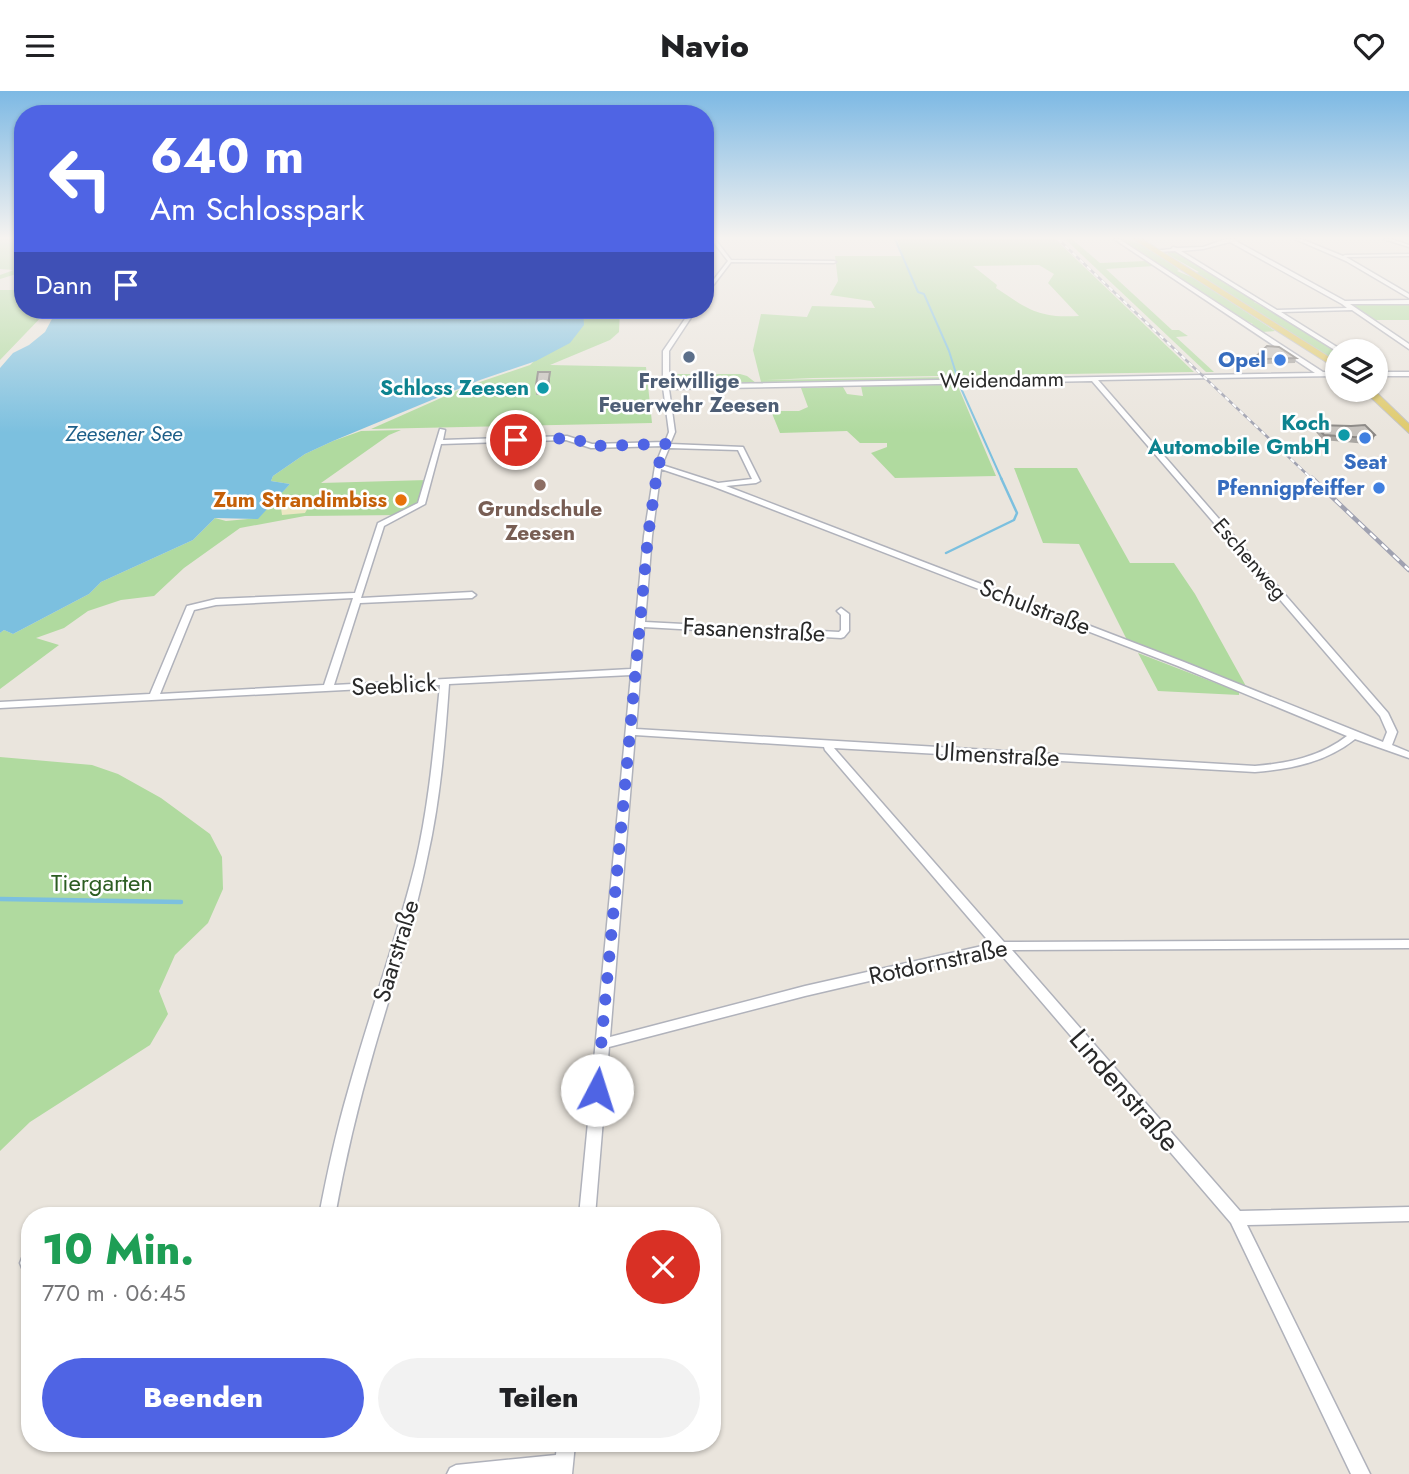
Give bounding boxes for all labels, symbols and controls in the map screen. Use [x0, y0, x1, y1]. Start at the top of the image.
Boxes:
text: Navio [660, 23, 749, 69]
icon: menu [21, 27, 59, 65]
icon: heart [1350, 27, 1388, 65]
text: 640 m [150, 121, 304, 191]
icon: left [35, 133, 126, 224]
text: Am Schlosspark [150, 186, 365, 232]
text: Dann [35, 266, 93, 304]
icon: arrive [107, 266, 145, 304]
map controls [1325, 339, 1388, 402]
button: layers [1325, 339, 1388, 402]
place label: Opel [1218, 345, 1266, 375]
marker: Freiwillige Feuerwehr Zeesen [681, 349, 697, 365]
marker: Opel [1272, 352, 1288, 368]
street label: Weidendamm [940, 364, 1064, 396]
place label: Freiwillige Feuerwehr Zeesen [598, 366, 780, 420]
place label: Schloss Zeesen [380, 373, 529, 403]
marker: Schloss Zeesen [535, 380, 551, 396]
place label: Koch Automobile GmbH [1147, 408, 1330, 462]
pin [486, 410, 546, 470]
water label: Zeesener See [65, 419, 183, 449]
icon: arrive [497, 421, 535, 459]
marker: Koch Automobile GmbH [1336, 427, 1352, 443]
marker: Seat [1357, 430, 1373, 446]
place label: Seat [1343, 447, 1387, 477]
place label: Pfennigpfeiffer [1217, 473, 1365, 503]
marker: Grundschule Zeesen [532, 477, 548, 493]
marker: Pfennigpfeiffer [1371, 480, 1387, 496]
place label: Zum Strandimbiss [213, 485, 387, 515]
marker: Zum Strandimbiss [393, 492, 409, 508]
place label: Grundschule Zeesen [478, 494, 602, 548]
street label: Eschenweg [1206, 512, 1294, 606]
street label: Schulstraße [975, 569, 1096, 644]
street label: Fasanenstraße [682, 608, 826, 651]
street label: Seeblick [350, 665, 438, 704]
street label: Ulmenstraße [934, 734, 1061, 775]
park label: Tiergarten [51, 865, 153, 900]
street label: Saarstraße [363, 895, 428, 1006]
street label: Rotdornstraße [865, 930, 1011, 993]
street label: Lindenstraße [1060, 1020, 1190, 1161]
position arrow [560, 1053, 634, 1127]
text: 10 Min. [42, 1219, 194, 1280]
button: close [626, 1230, 700, 1304]
text: 770 m · 06:45 [42, 1276, 186, 1310]
button: Beenden [42, 1358, 364, 1438]
button: Teilen [378, 1358, 700, 1438]

